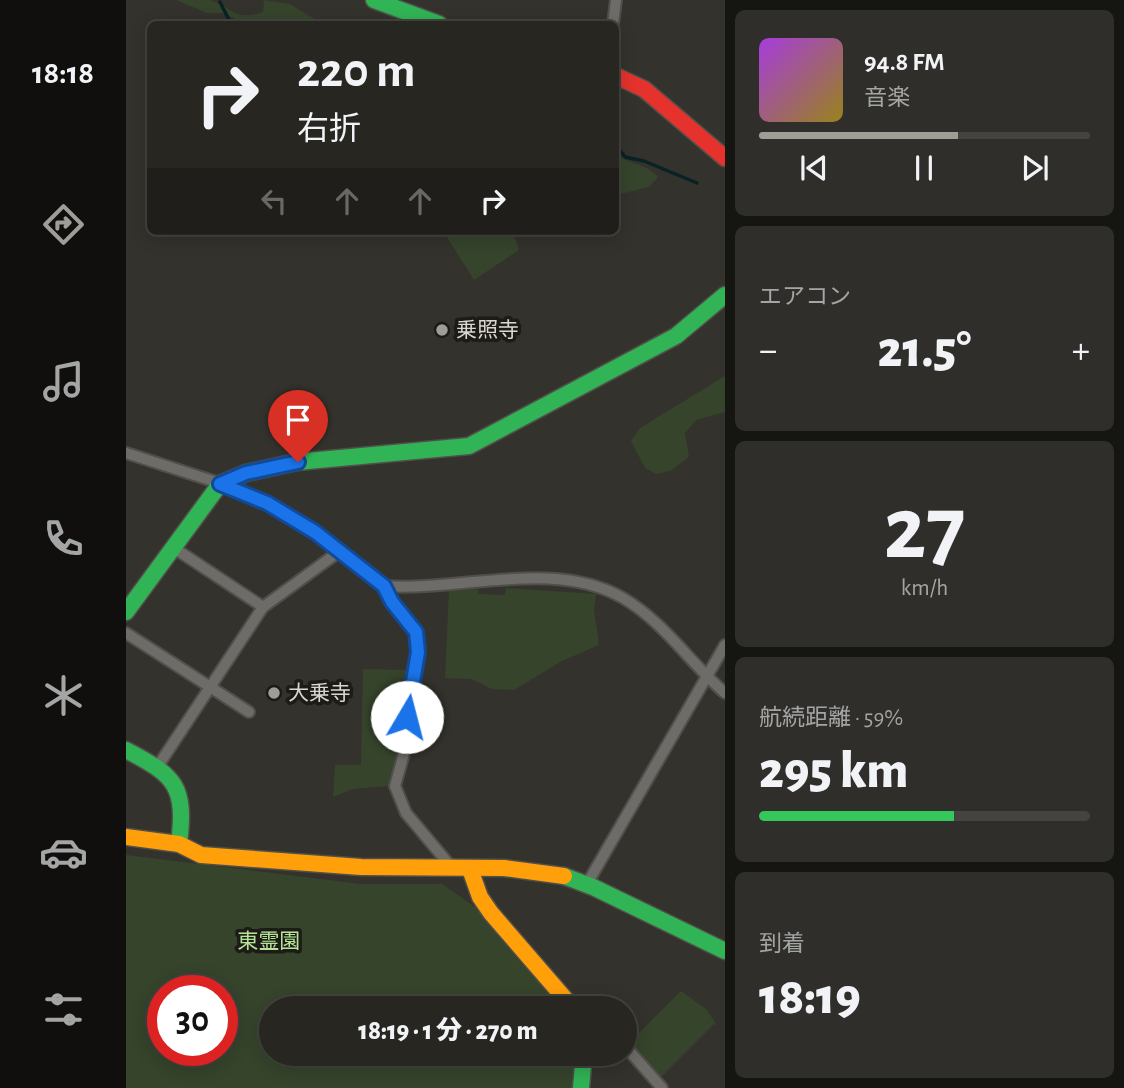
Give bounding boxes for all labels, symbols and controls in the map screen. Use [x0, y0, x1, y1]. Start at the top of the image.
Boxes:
text: 220 m [297, 47, 416, 96]
icon: right [182, 49, 273, 140]
text: 94.8 FM [864, 49, 945, 75]
text: 18:18 [32, 57, 94, 89]
text: 音楽 [864, 87, 910, 110]
text: 右折 [297, 113, 361, 145]
icon: previous [795, 149, 833, 187]
icon: pause [905, 149, 943, 187]
icon: next [1016, 149, 1054, 187]
icon: left [255, 182, 293, 220]
icon: ahead [328, 182, 366, 220]
icon: ahead [401, 182, 439, 220]
icon: right [474, 182, 512, 220]
icon: directions [39, 200, 88, 249]
text: エアコン [759, 286, 851, 309]
place label: 乗照寺 [456, 319, 519, 341]
marker: 乗照寺 [434, 322, 450, 338]
text: 21.5° [878, 324, 971, 376]
text: − [759, 332, 777, 370]
text: + [1072, 332, 1090, 370]
icon: music [39, 357, 88, 406]
pin [268, 390, 328, 462]
icon: arrive [279, 401, 317, 439]
text: 27 [883, 484, 966, 575]
icon: phone [39, 514, 88, 563]
text: km/h [901, 577, 948, 600]
icon: climate [39, 671, 88, 720]
position arrow [370, 680, 444, 754]
place label: 大乗寺 [288, 682, 351, 704]
marker: 大乗寺 [266, 685, 282, 701]
text: 航続距離 · 59% [759, 707, 903, 730]
text: 295 km [759, 745, 908, 797]
icon: car [39, 828, 88, 877]
park label: 東霊園 [238, 930, 301, 952]
text: 到着 [759, 933, 805, 956]
text: 18:19 [759, 971, 861, 1023]
speed limit sign: 30 [147, 975, 238, 1066]
icon: filters [39, 985, 88, 1034]
text: 18:19 · 1 分 · 270 m [358, 1018, 538, 1044]

